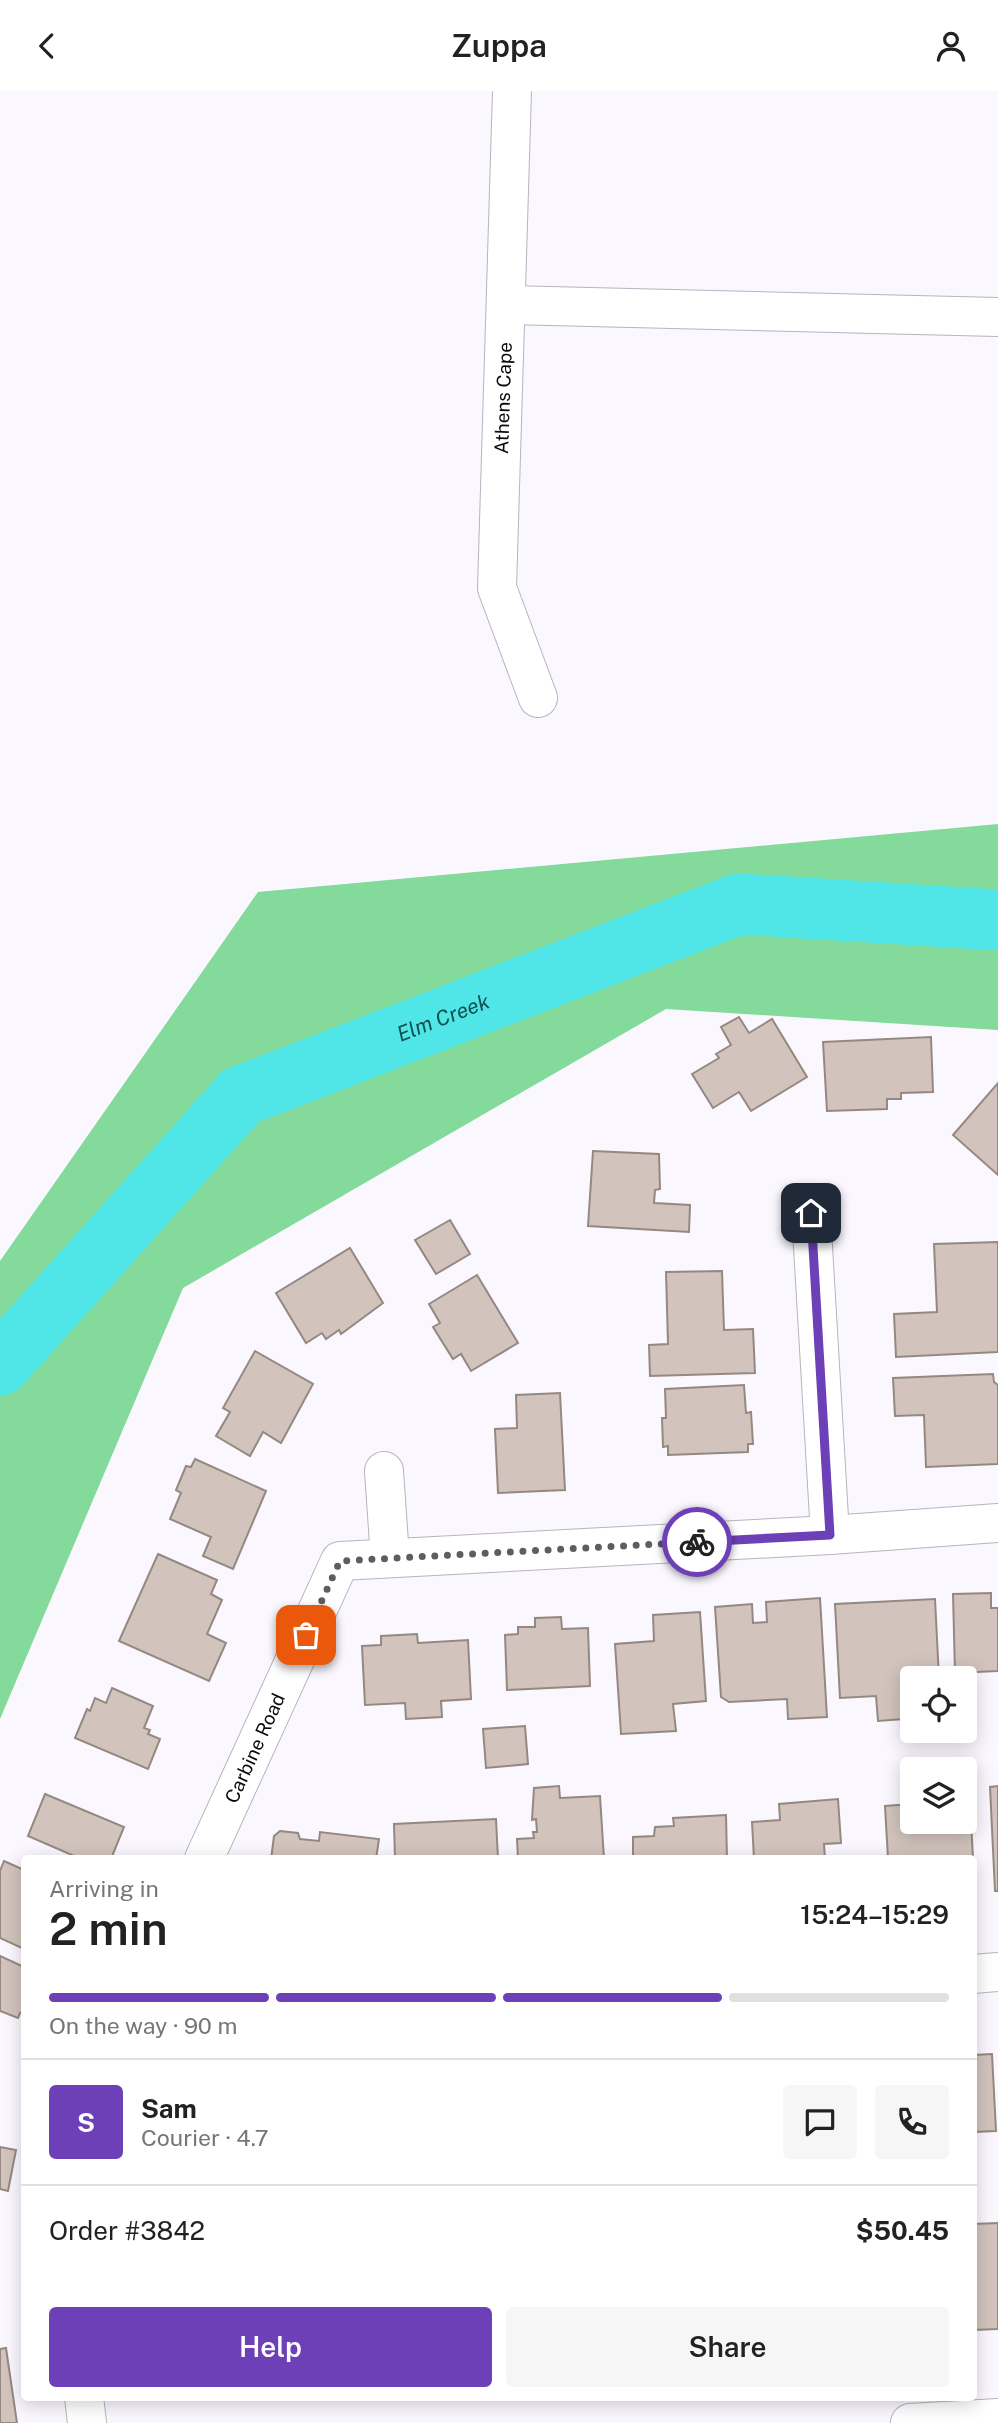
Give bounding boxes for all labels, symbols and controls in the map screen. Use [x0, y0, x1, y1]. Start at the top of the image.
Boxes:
icon: back [28, 27, 66, 65]
text: Zuppa [451, 27, 547, 64]
icon: person [932, 27, 970, 65]
street label: Athens Cape [490, 342, 516, 454]
water label: Elm Creek [393, 988, 493, 1047]
pin [781, 1183, 841, 1243]
icon: home [792, 1194, 830, 1232]
courier [662, 1507, 732, 1577]
icon: bike [678, 1523, 716, 1561]
pin [276, 1605, 336, 1665]
icon: bag [287, 1616, 325, 1654]
map controls [900, 1666, 977, 1834]
button: locate [900, 1666, 977, 1743]
street label: Carbine Road [220, 1690, 289, 1806]
button: layers [900, 1757, 977, 1834]
text: Arriving in [49, 1875, 159, 1902]
text: 15:24–15:29 [800, 1899, 949, 1930]
text: 2 min [49, 1901, 168, 1955]
text: On the way · 90 m [49, 2012, 237, 2039]
button: chat [783, 2085, 857, 2159]
button: phone [875, 2085, 949, 2159]
text: Sam [141, 2093, 197, 2124]
text: S [77, 2107, 95, 2138]
text: Courier · 4.7 [141, 2124, 269, 2151]
text: Order #3842 [49, 2215, 205, 2246]
text: $50.45 [856, 2215, 949, 2246]
button: Help [49, 2307, 492, 2387]
button: Share [506, 2307, 949, 2387]

